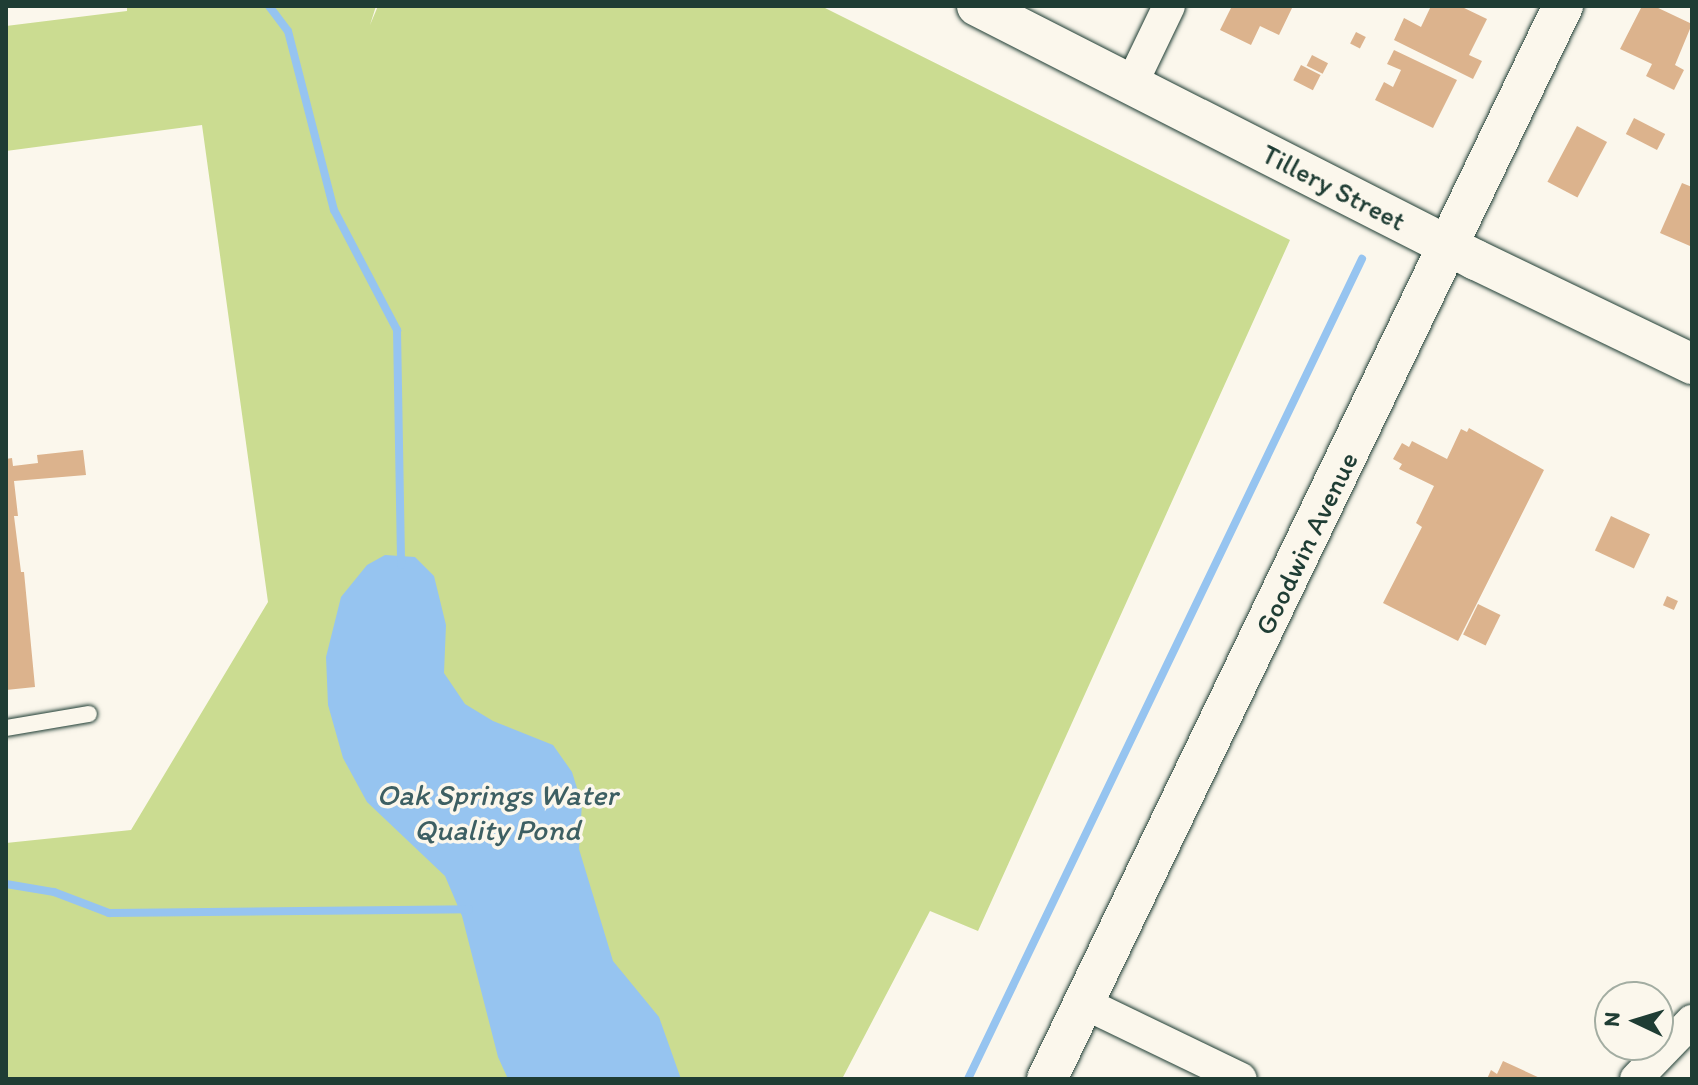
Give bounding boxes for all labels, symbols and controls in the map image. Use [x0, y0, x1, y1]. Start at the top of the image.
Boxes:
street label: Tillery Street [1257, 136, 1411, 238]
street label: Goodwin Avenue [1247, 446, 1365, 640]
water label: Oak Springs Water Quality Pond [377, 777, 617, 848]
north arrow [1594, 981, 1674, 1061]
text: N [1598, 1011, 1626, 1028]

